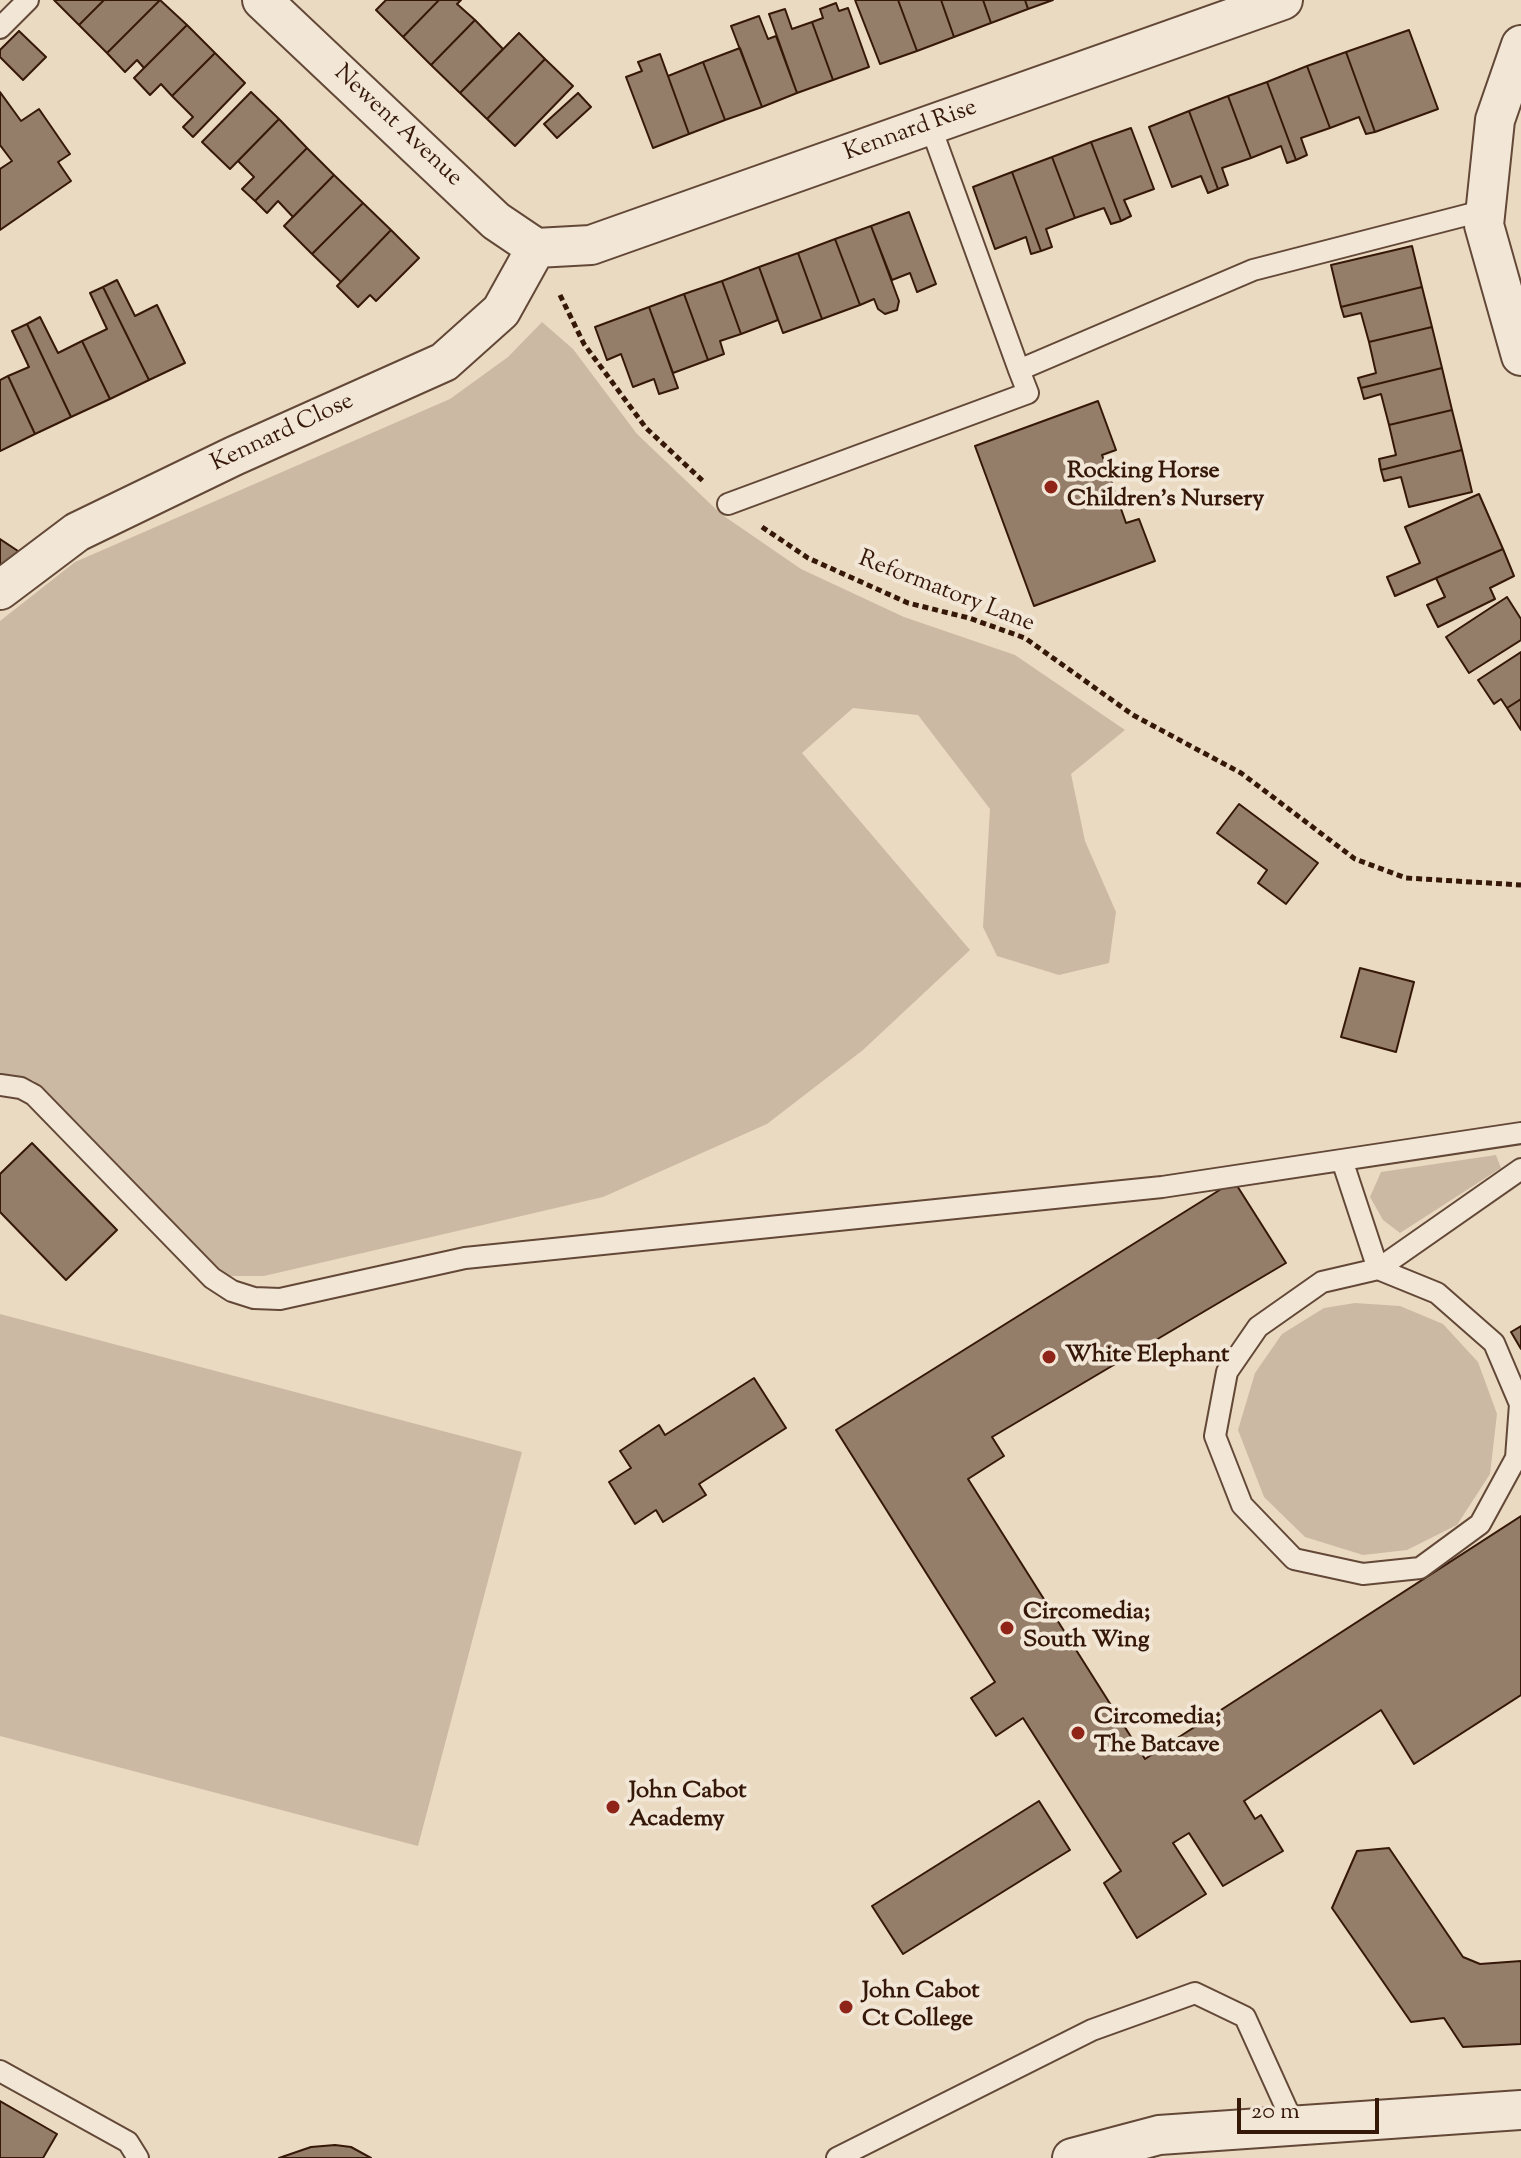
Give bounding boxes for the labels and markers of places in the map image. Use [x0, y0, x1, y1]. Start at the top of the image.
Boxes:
place label: Rocking Horse Children's Nursery [1067, 459, 1264, 515]
marker: Rocking Horse Children's Nursery [1042, 478, 1060, 496]
place label: White Elephant [1065, 1343, 1229, 1371]
marker: White Elephant [1040, 1348, 1058, 1366]
place label: Circomedia; South Wing [1023, 1600, 1150, 1656]
marker: Circomedia; South Wing [998, 1619, 1016, 1637]
place label: Circomedia; The Batcave [1094, 1705, 1221, 1761]
marker: Circomedia; The Batcave [1069, 1724, 1087, 1742]
place label: John Cabot Academy [629, 1779, 747, 1835]
marker: John Cabot Academy [604, 1798, 622, 1816]
place label: John Cabot Ct College [862, 1979, 980, 2035]
marker: John Cabot Ct College [837, 1998, 855, 2016]

